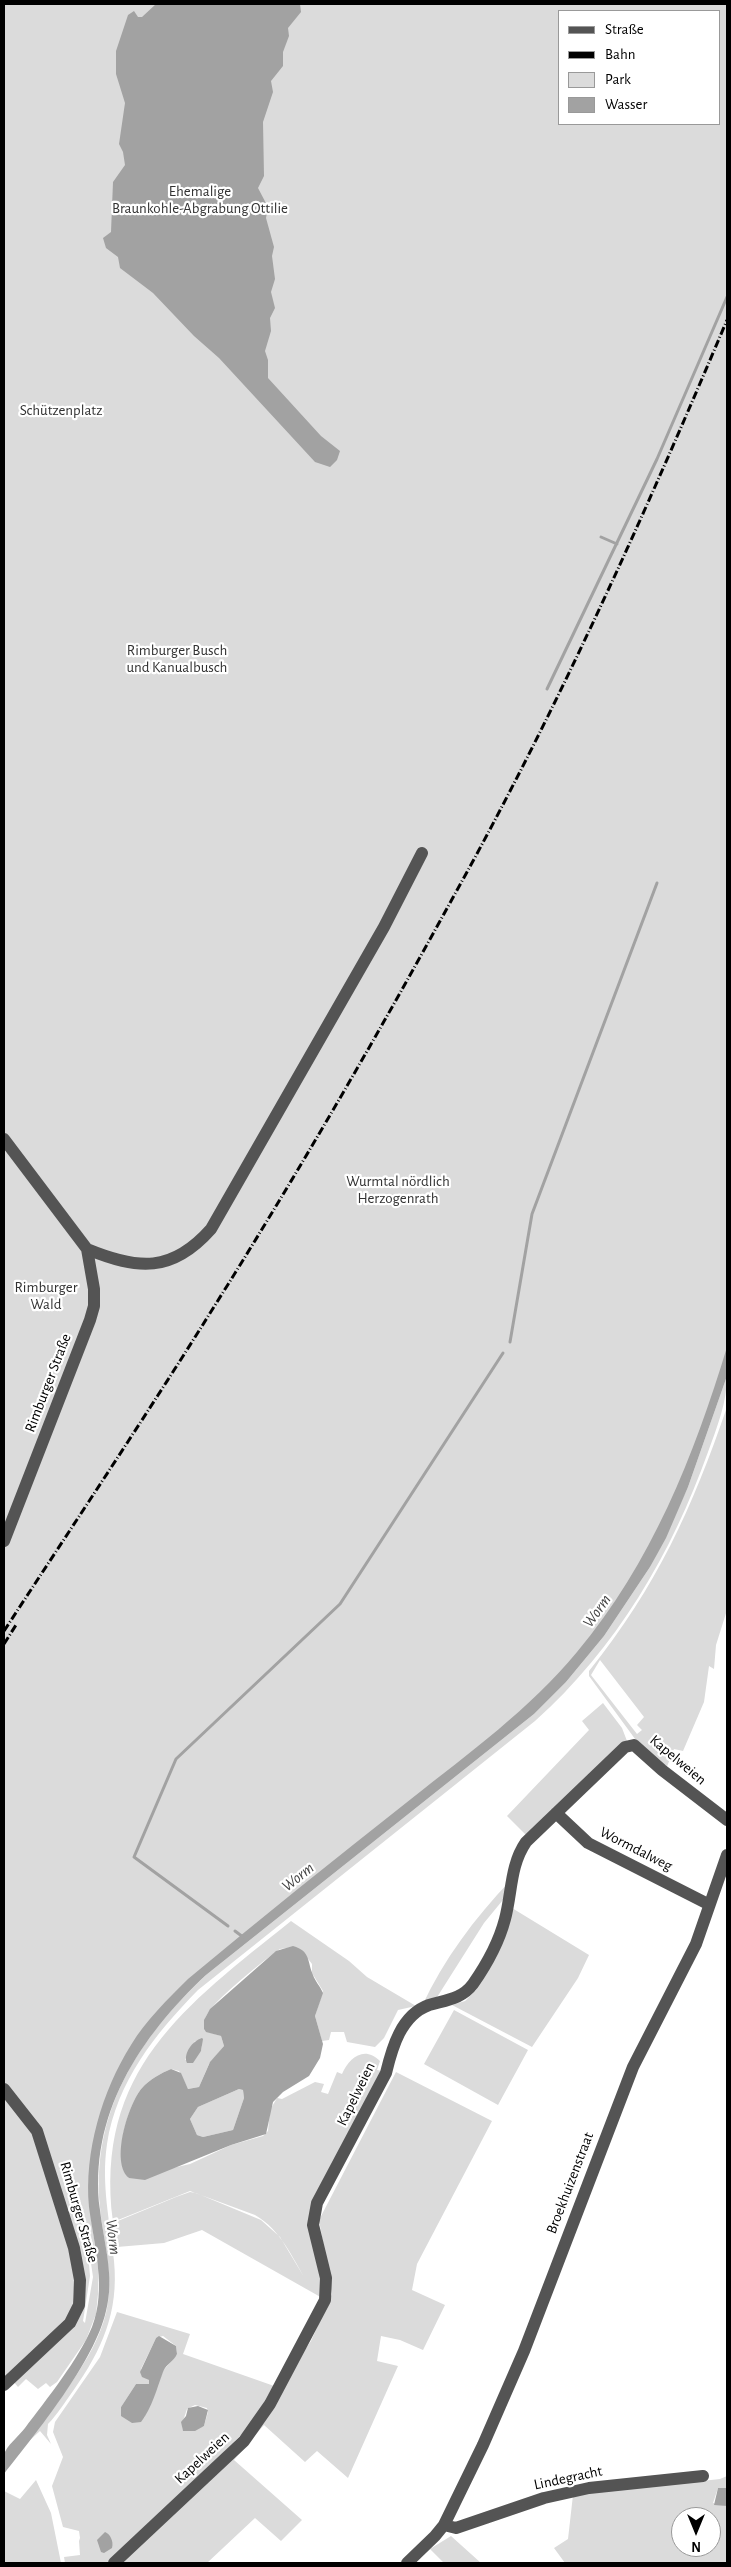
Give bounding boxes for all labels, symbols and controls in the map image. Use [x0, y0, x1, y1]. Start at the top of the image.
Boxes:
legend [558, 10, 721, 125]
text: Straße [605, 22, 644, 37]
text: Bahn [605, 47, 635, 62]
text: Park [605, 72, 631, 87]
text: Wasser [605, 97, 647, 112]
park label: Ehemalige Braunkohle-Abgrabung Ottilie [112, 182, 288, 217]
park label: Schützenplatz [20, 401, 102, 419]
park label: Rimburger Busch und Kanualbusch [127, 641, 227, 676]
park label: Wurmtal nördlich Herzogenrath [346, 1172, 450, 1207]
park label: Rimburger Wald [14, 1278, 78, 1313]
street label: Rimburger Straße [21, 1331, 75, 1435]
water label: Worm [579, 1591, 615, 1631]
street label: Kapelweien [646, 1731, 710, 1789]
street label: Wormdalweg [597, 1823, 675, 1875]
water label: Worm [278, 1858, 318, 1896]
street label: Kapelweien [333, 2059, 379, 2129]
street label: Broekhuizenstraat [542, 2130, 598, 2236]
street label: Rimburger Straße [56, 2159, 102, 2265]
water label: Worm [101, 2218, 125, 2256]
street label: Kapelweien [171, 2428, 233, 2488]
street label: Lindegracht [532, 2462, 604, 2494]
north arrow [671, 2507, 721, 2557]
text: N [691, 2539, 701, 2553]

